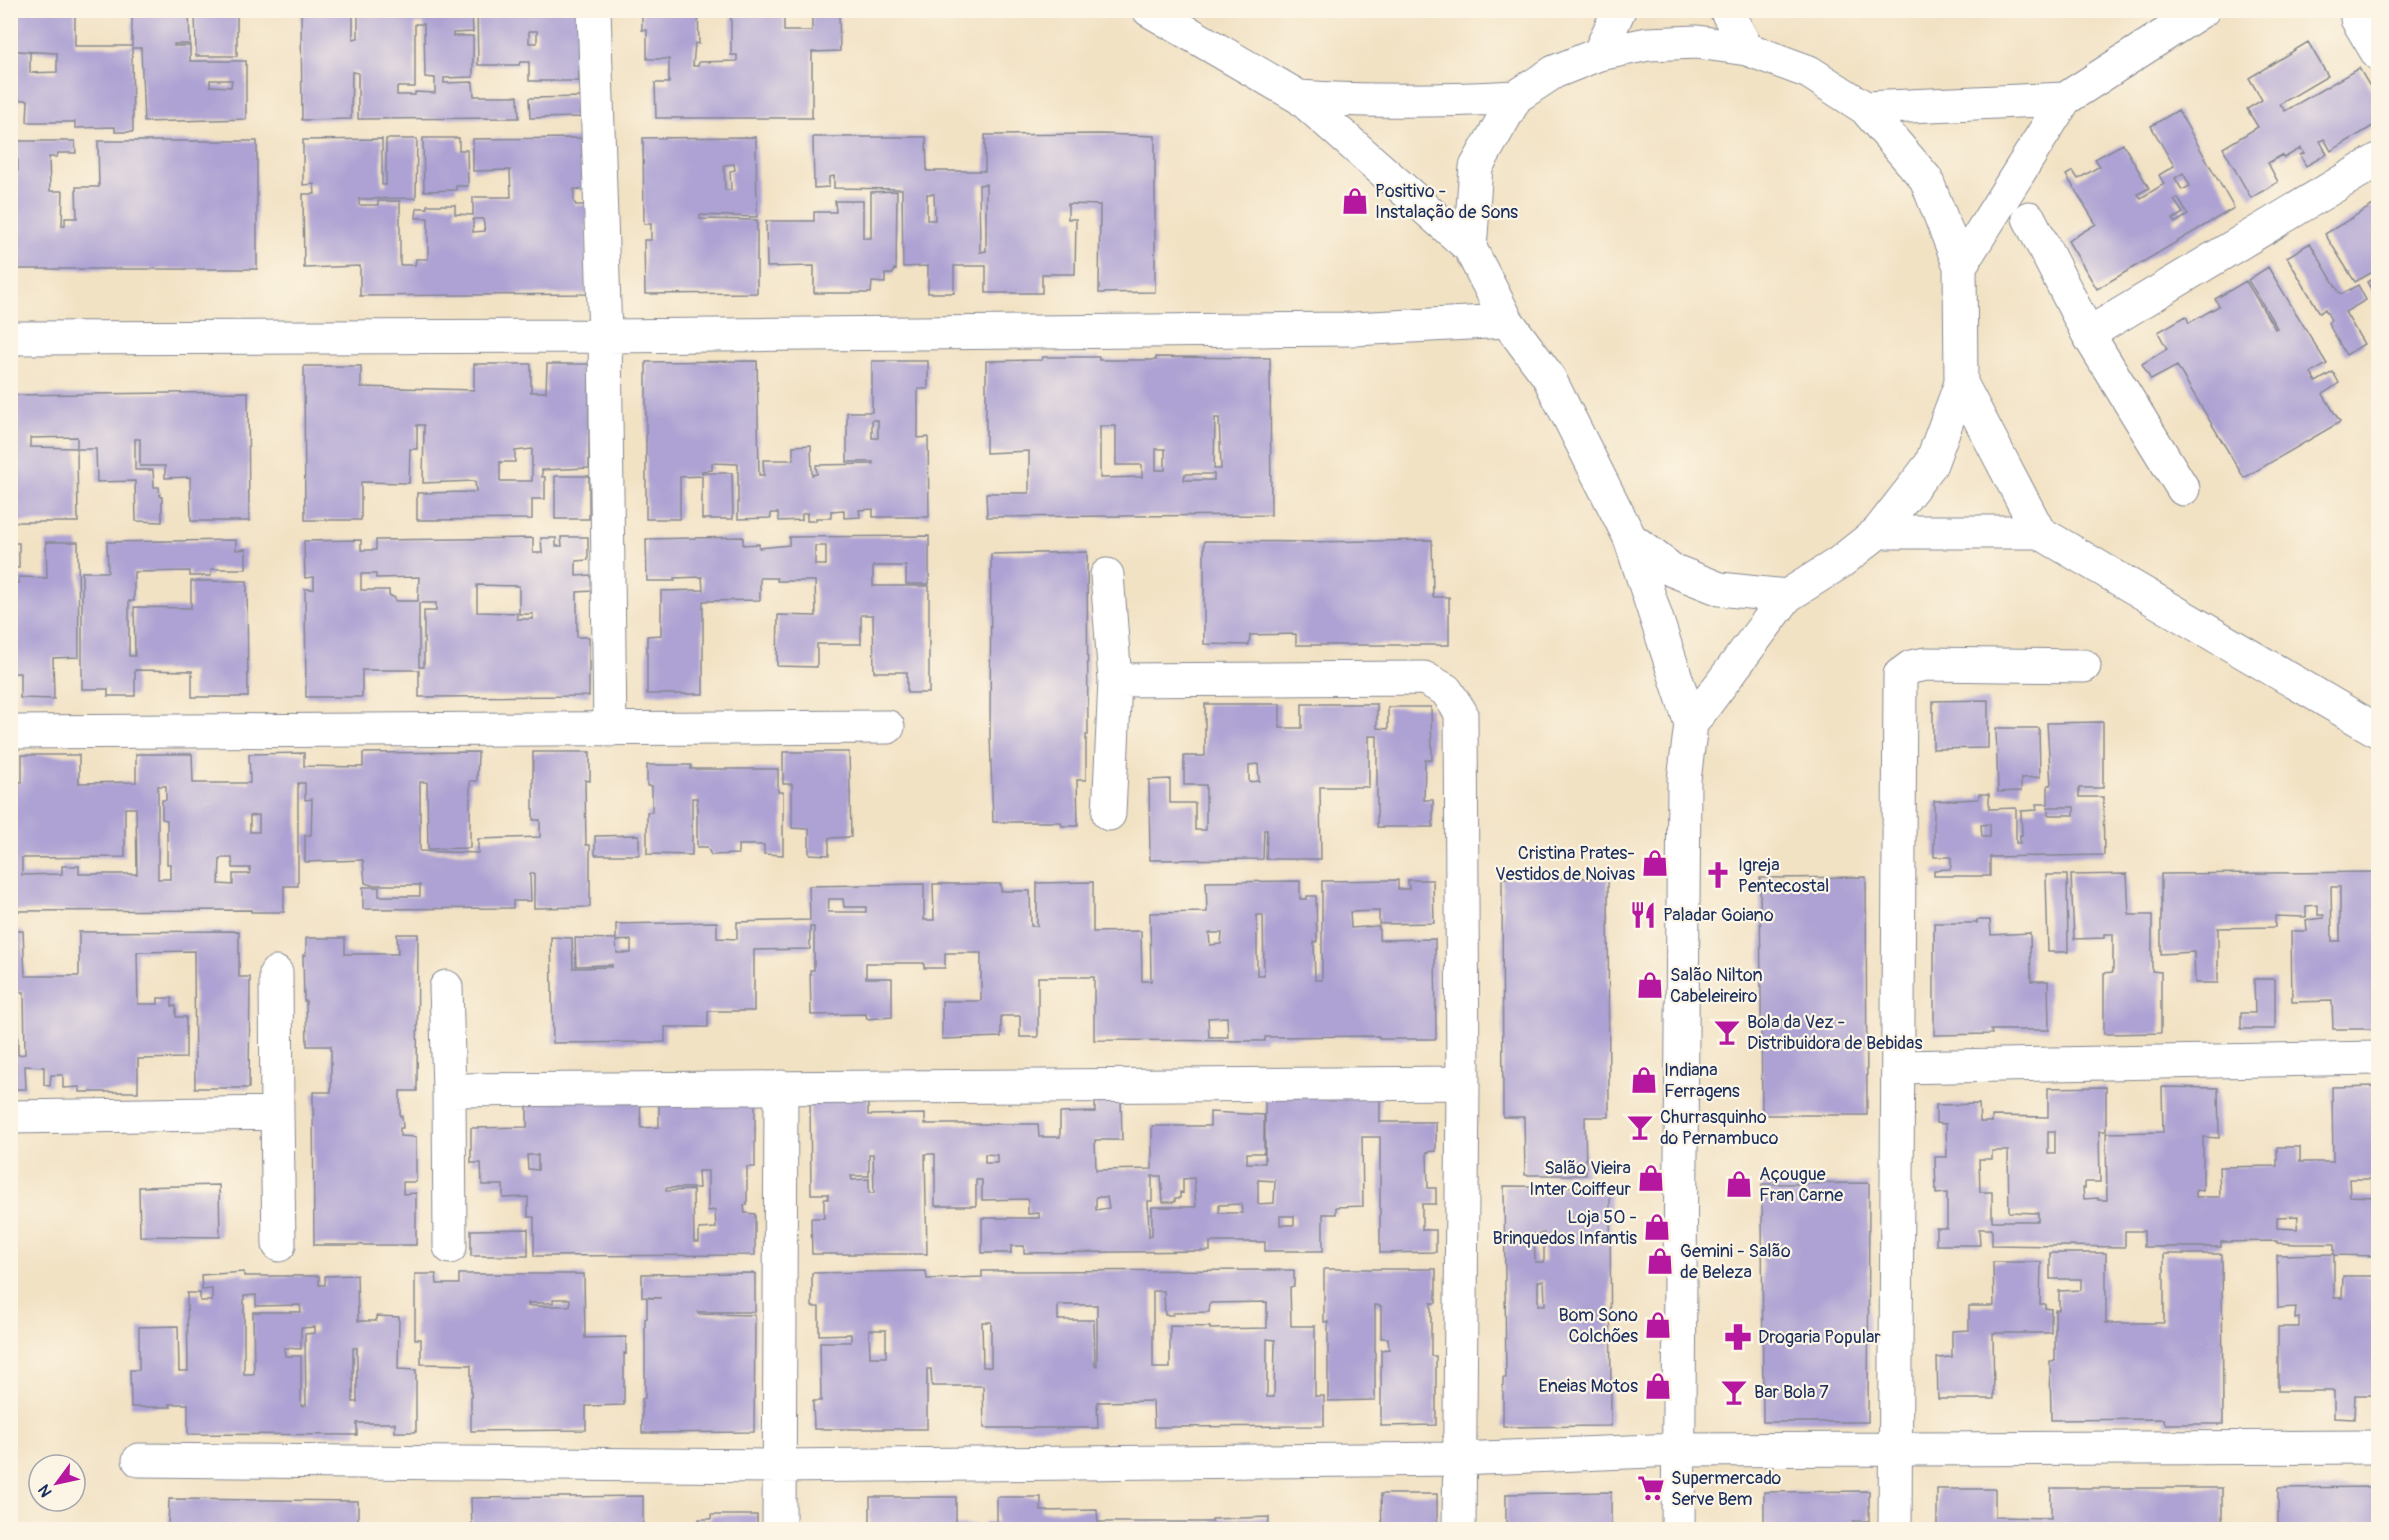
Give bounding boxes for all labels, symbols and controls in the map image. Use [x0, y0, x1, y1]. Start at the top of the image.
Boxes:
place label: Positivo - Instalação de Sons [1375, 180, 1518, 224]
shop icon: Positivo - Instalação de Sons [1340, 186, 1370, 216]
place label: Cristina Prates- Vestidos de Noivas [1495, 842, 1635, 886]
shop icon: Cristina Prates- Vestidos de Noivas [1640, 848, 1670, 878]
place label: Igreja Pentecostal [1738, 854, 1829, 898]
church icon: Igreja Pentecostal [1703, 860, 1733, 890]
restaurant icon: Paladar Goiano [1628, 900, 1658, 930]
place label: Paladar Goiano [1663, 904, 1774, 927]
place label: Salão Nilton Cabeleireiro [1670, 964, 1763, 1008]
shop icon: Salão Nilton Cabeleireiro [1635, 970, 1665, 1000]
place label: Bola da Vez - Distribuidora de Bebidas [1747, 1011, 1922, 1055]
bar icon: Bola da Vez - Distribuidora de Bebidas [1712, 1017, 1742, 1047]
place label: Indiana Ferragens [1664, 1059, 1740, 1103]
shop icon: Indiana Ferragens [1629, 1065, 1659, 1095]
place label: Churrasquinho do Pernambuco [1660, 1106, 1779, 1150]
bar icon: Churrasquinho do Pernambuco [1625, 1112, 1655, 1142]
place label: Salão Vieira Inter Coiffeur [1529, 1157, 1632, 1201]
shop icon: Salão Vieira Inter Coiffeur [1636, 1163, 1666, 1193]
place label: Açougue Fran Carne [1759, 1163, 1843, 1207]
shop icon: Açougue Fran Carne [1724, 1169, 1754, 1199]
place label: Loja 50 - Brinquedos Infantis [1493, 1206, 1637, 1250]
shop icon: Loja 50 - Brinquedos Infantis [1642, 1212, 1672, 1242]
place label: Gemini - Salão de Beleza [1680, 1240, 1791, 1284]
shop icon: Gemini - Salão de Beleza [1645, 1246, 1675, 1276]
place label: Bom Sono Colchões [1559, 1304, 1638, 1348]
shop icon: Bom Sono Colchões [1643, 1310, 1673, 1340]
pharmacy icon: Drogaria Popular [1723, 1322, 1753, 1352]
place label: Drogaria Popular [1758, 1326, 1881, 1349]
shop icon: Eneias Motos [1643, 1371, 1673, 1401]
place label: Eneias Motos [1538, 1375, 1638, 1398]
bar icon: Bar Bola 7 [1719, 1377, 1749, 1407]
place label: Bar Bola 7 [1754, 1381, 1829, 1404]
north arrow [27, 1453, 87, 1513]
place label: Supermercado Serve Bem [1671, 1467, 1782, 1511]
supermarket icon: Supermercado Serve Bem [1636, 1473, 1666, 1503]
text: N [34, 1480, 57, 1501]

